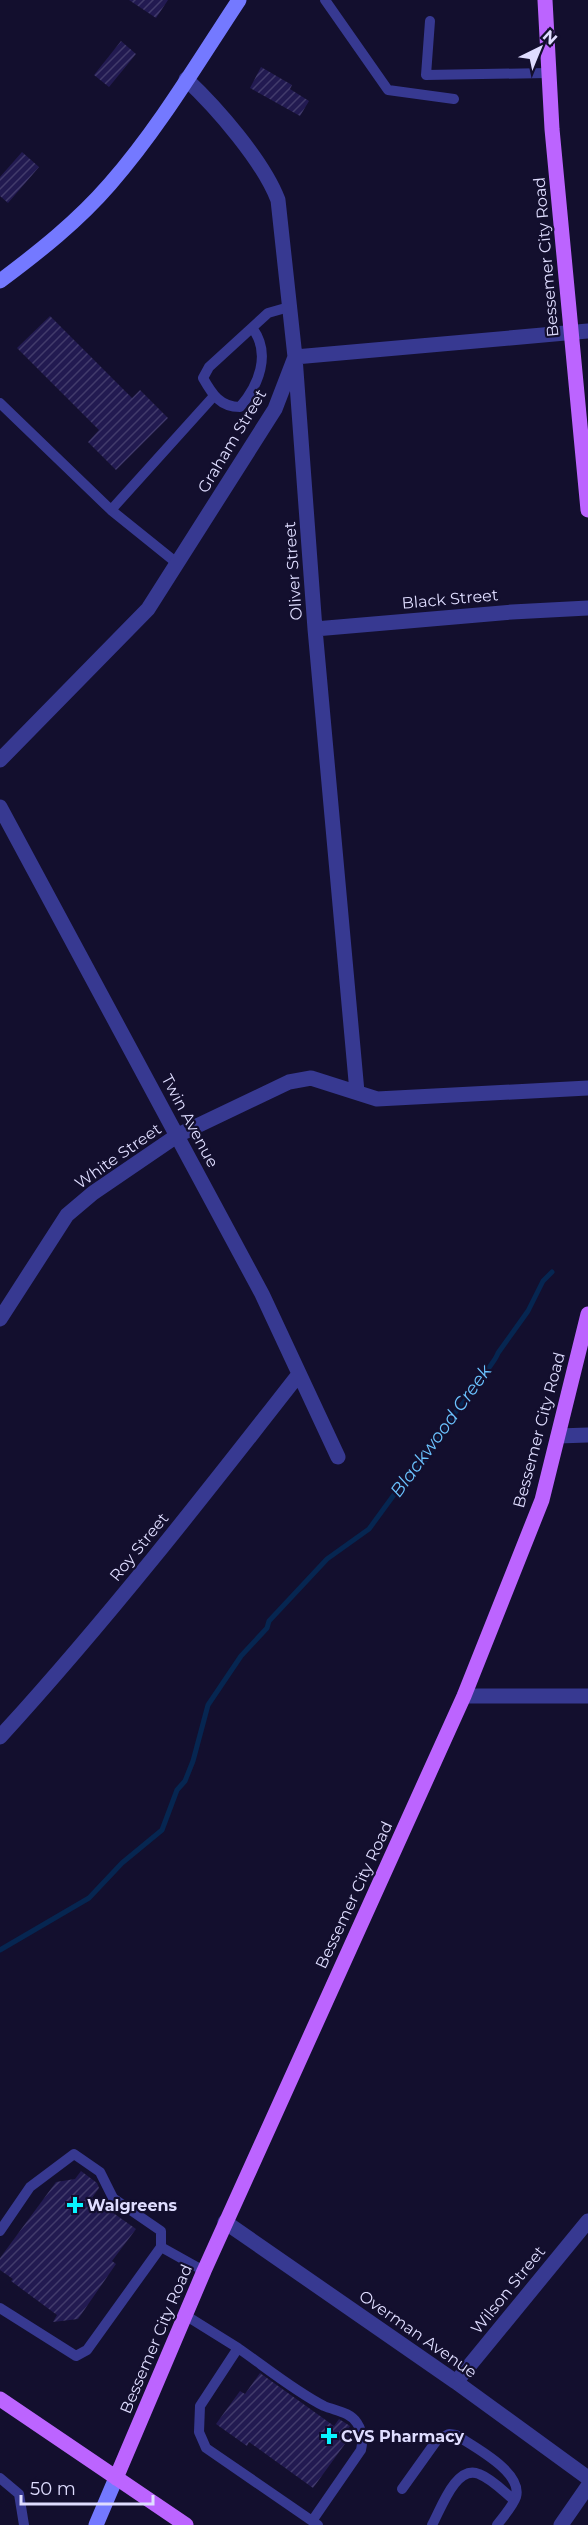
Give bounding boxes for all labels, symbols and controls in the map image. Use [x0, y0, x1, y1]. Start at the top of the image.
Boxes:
north arrow [510, 18, 570, 78]
text: N [539, 26, 561, 49]
street label: Bessemer City Road [530, 176, 562, 338]
street label: Graham Street [194, 385, 271, 496]
street label: Oliver Street [280, 520, 306, 621]
street label: Black Street [401, 585, 500, 613]
street label: Twin Avenue [158, 1071, 222, 1171]
street label: White Street [71, 1119, 165, 1193]
street label: Bessemer City Road [509, 1350, 569, 1510]
water label: Blackwood Creek [386, 1359, 497, 1501]
street label: Roy Street [106, 1509, 173, 1585]
street label: Bessemer City Road [311, 1818, 397, 1972]
place label: Walgreens [87, 2196, 178, 2215]
marker: Walgreens [68, 2198, 82, 2212]
street label: Wilson Street [467, 2242, 549, 2338]
street label: Bessemer City Road [116, 2261, 196, 2417]
street label: Overman Avenue [355, 2286, 481, 2382]
place label: CVS Pharmacy [341, 2427, 465, 2446]
marker: CVS Pharmacy [322, 2429, 336, 2443]
scale bar [21, 2468, 153, 2506]
text: 50 m [30, 2478, 76, 2500]

